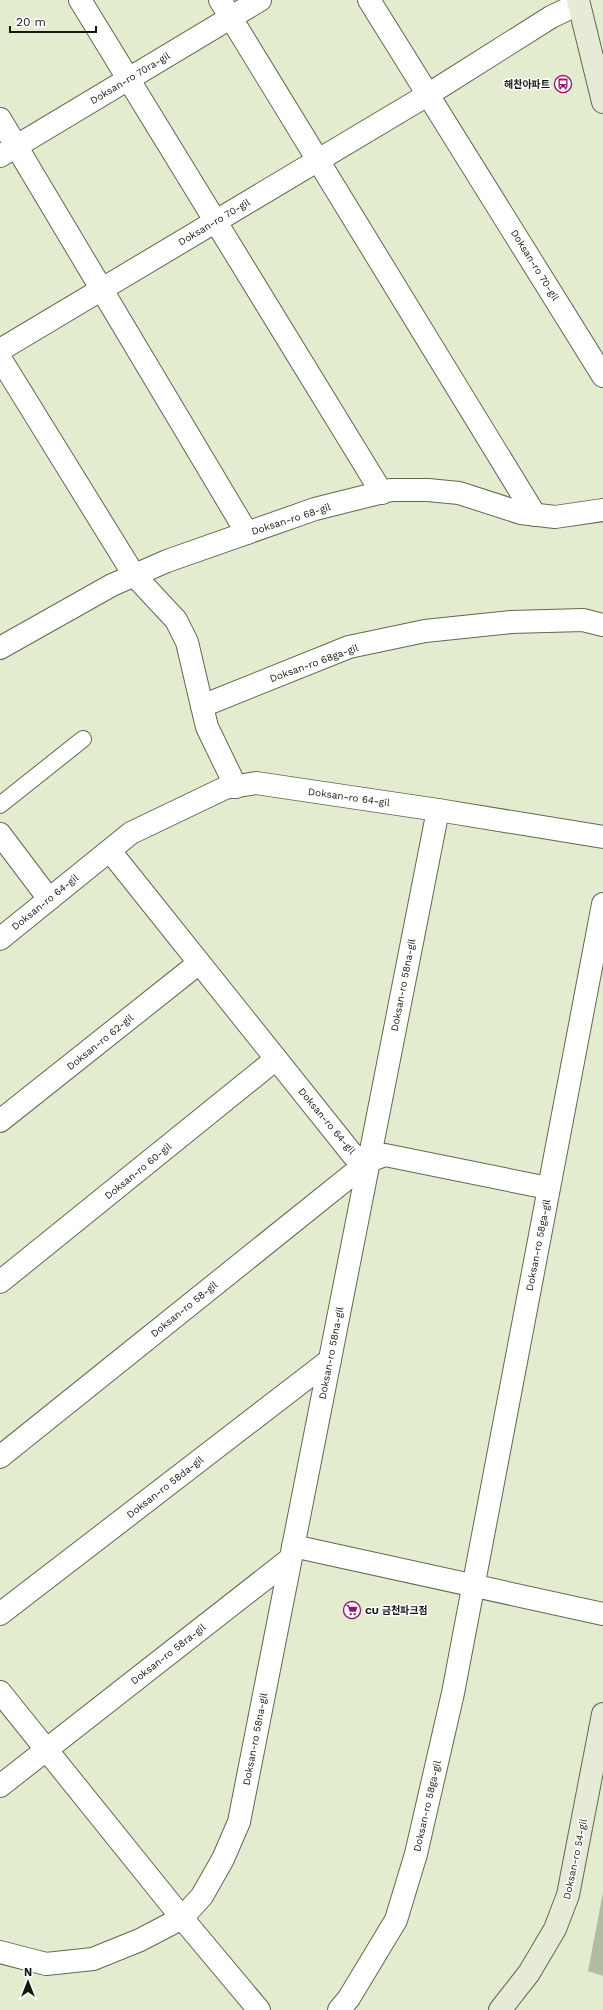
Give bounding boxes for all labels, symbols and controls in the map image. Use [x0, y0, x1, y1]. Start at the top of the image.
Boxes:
scale bar [10, 8, 96, 34]
text: 20 m [16, 15, 46, 29]
street label: Doksan-ro 70ra-gil [88, 50, 172, 106]
bus stop icon: 해찬아파트 [553, 74, 573, 94]
place label: 해찬아파트 [504, 78, 550, 90]
street label: Doksan-ro 70-gil [176, 196, 252, 248]
street label: Doksan-ro 70-gil [509, 227, 561, 303]
street label: Doksan-ro 68-gil [250, 501, 332, 537]
street label: Doksan-ro 68ga-gil [268, 642, 360, 684]
street label: Doksan-ro 64-gil [307, 786, 391, 808]
street label: Doksan-ro 64-gil [9, 872, 81, 932]
street label: Doksan-ro 58na-gil [389, 938, 417, 1032]
street label: Doksan-ro 62-gil [65, 1012, 135, 1072]
street label: Doksan-ro 64-gil [296, 1086, 358, 1156]
street label: Doksan-ro 60-gil [102, 1141, 174, 1201]
street label: Doksan-ro 58ga-gil [524, 1198, 552, 1292]
street label: Doksan-ro 58-gil [148, 1279, 220, 1339]
street label: Doksan-ro 58na-gil [317, 1306, 345, 1400]
street label: Doksan-ro 58da-gil [124, 1454, 206, 1520]
supermarket icon: CU 금천파크점 [342, 1600, 362, 1620]
place label: CU 금천파크점 [365, 1604, 428, 1616]
street label: Doksan-ro 58ra-gil [128, 1621, 208, 1687]
street label: Doksan-ro 58na-gil [241, 1692, 269, 1786]
street label: Doksan-ro 58ga-gil [411, 1759, 443, 1853]
street label: Doksan-ro 54-gil [561, 1818, 589, 1900]
north arrow [8, 1962, 48, 2002]
text: N [24, 1966, 32, 1979]

